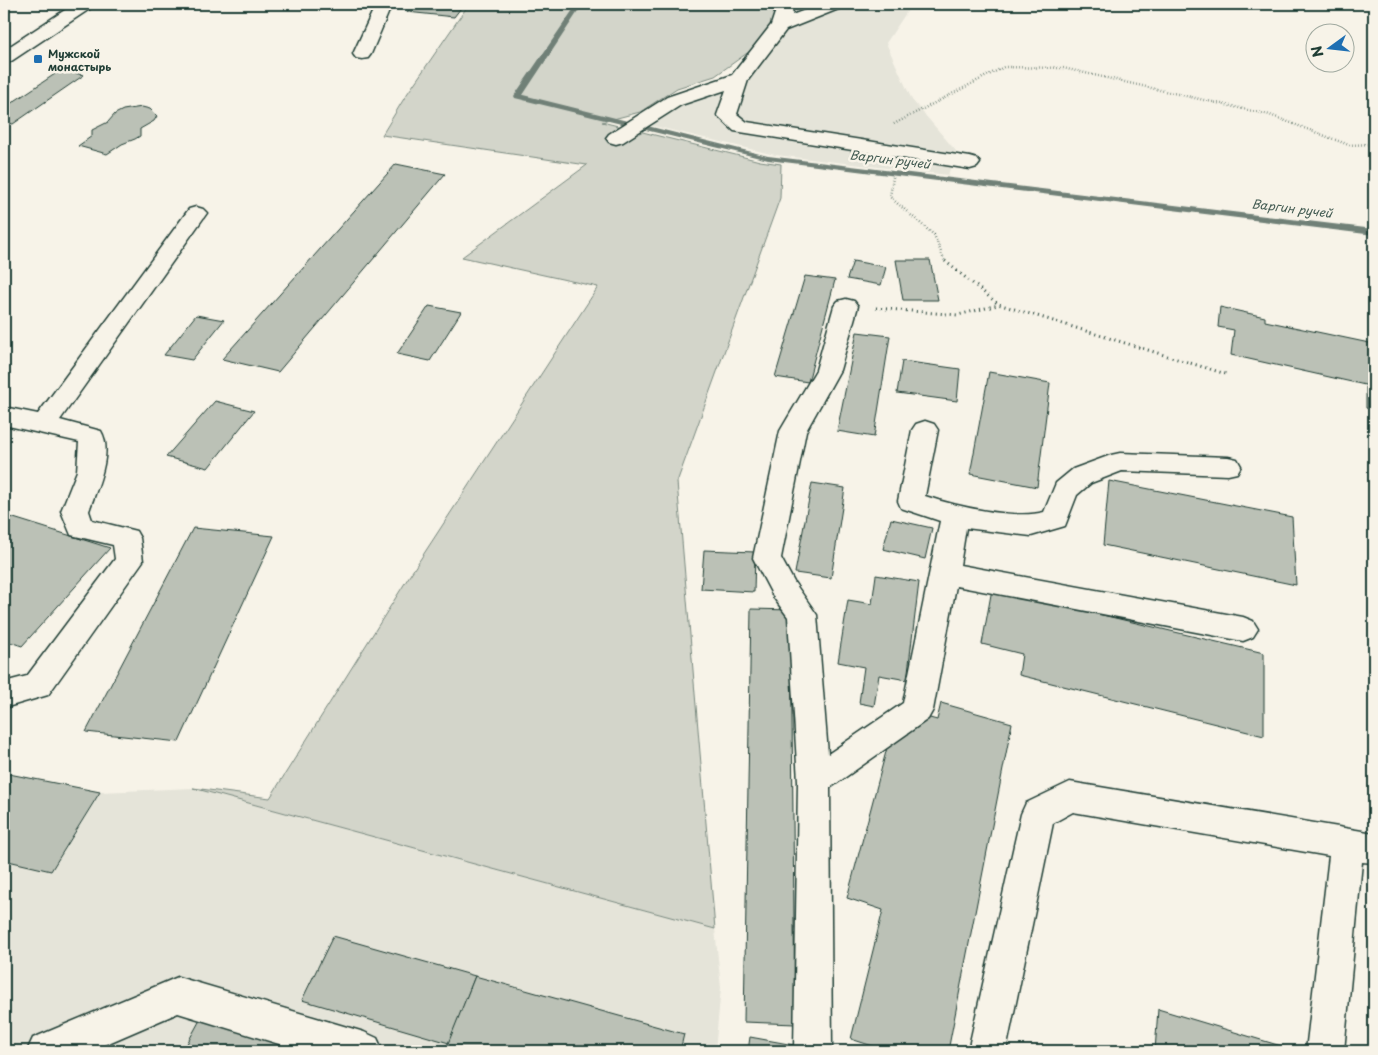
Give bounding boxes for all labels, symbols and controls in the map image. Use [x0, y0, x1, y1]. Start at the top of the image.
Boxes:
north arrow [1306, 22, 1356, 72]
text: N [1305, 43, 1329, 60]
place label: Мужской монастырь [48, 45, 111, 75]
marker: Мужской монастырь [32, 53, 44, 65]
water label: Варгин ручей [849, 145, 933, 173]
water label: Варгин ручей [1251, 194, 1335, 222]

